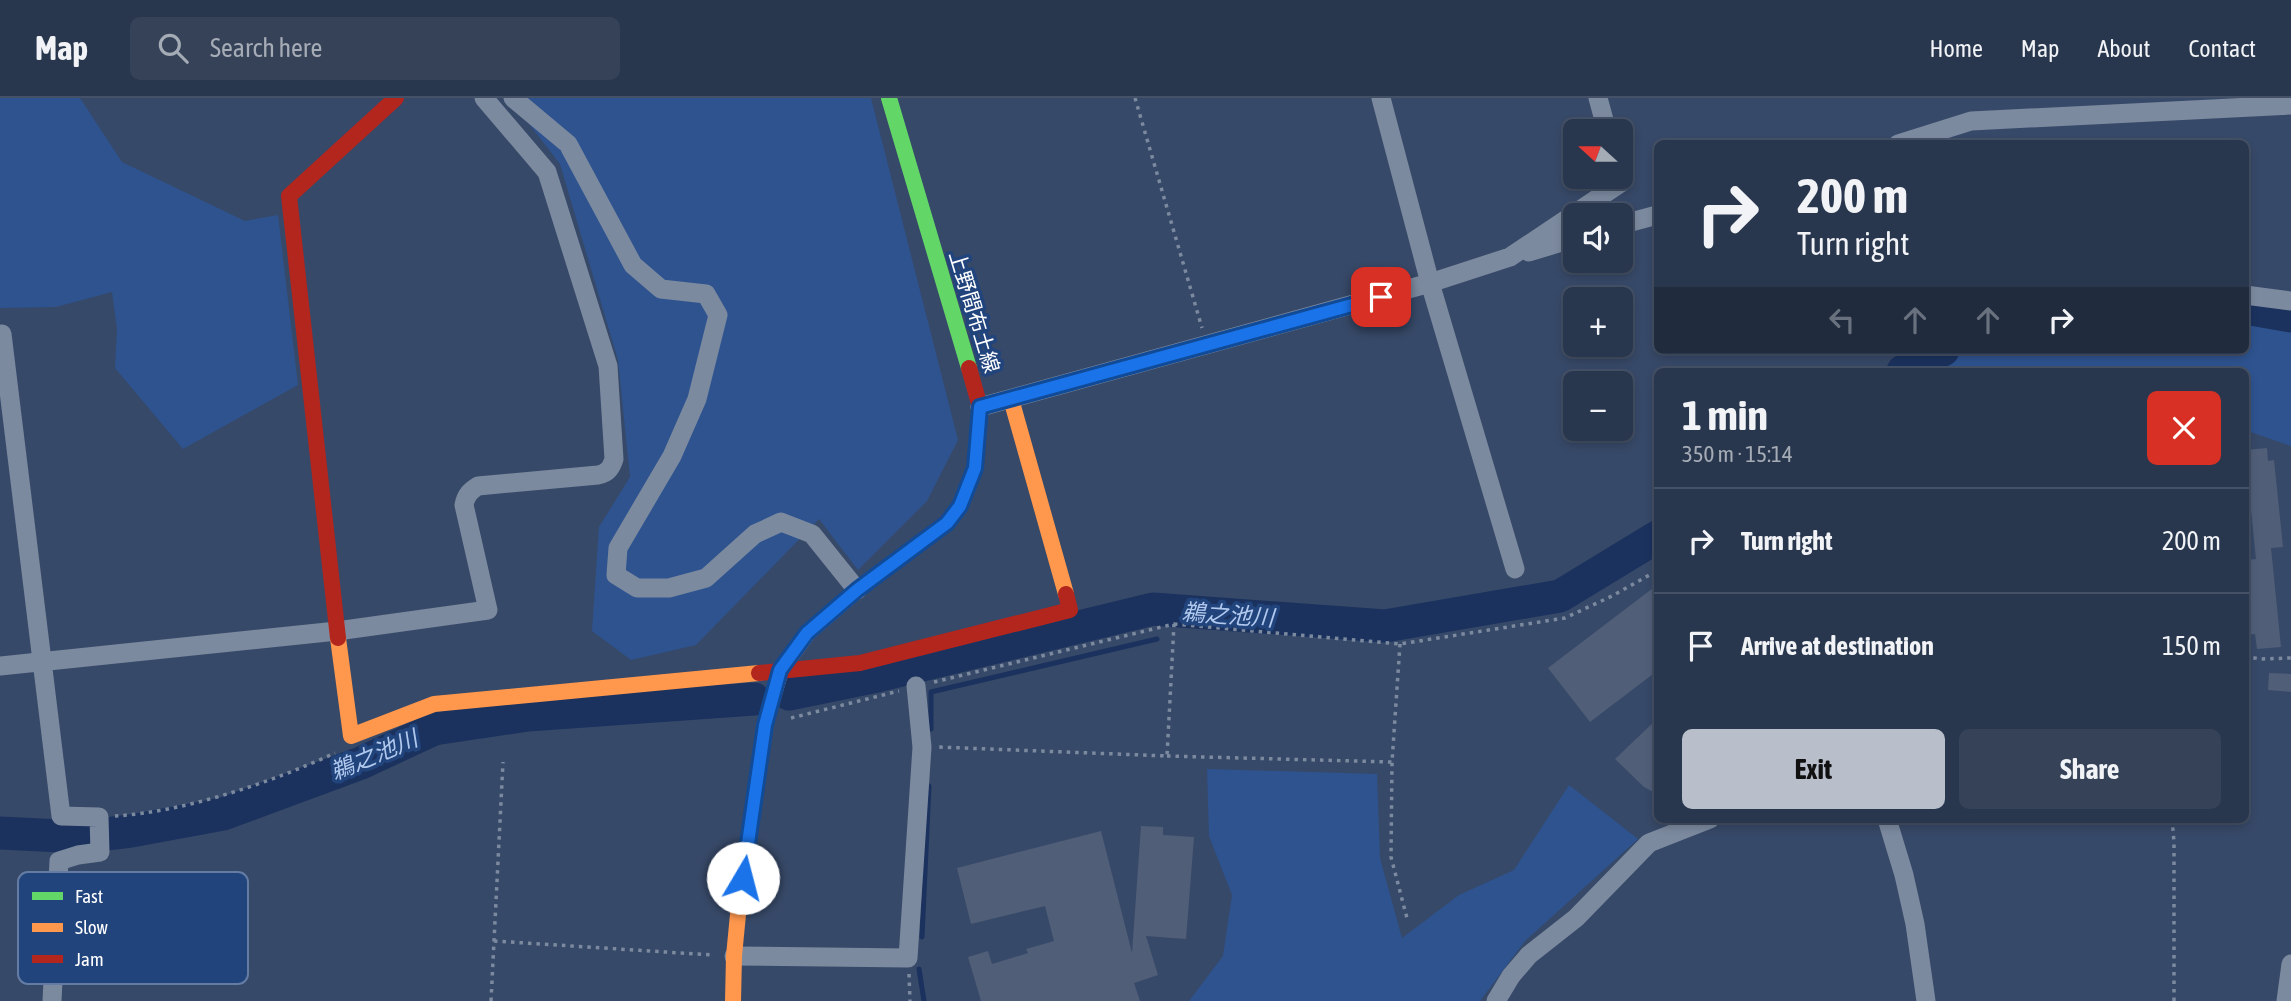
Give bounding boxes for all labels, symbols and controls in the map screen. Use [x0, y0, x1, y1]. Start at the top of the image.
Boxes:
search box [130, 17, 620, 80]
text: Map [35, 29, 88, 67]
icon: search [154, 29, 192, 67]
text: Search here [210, 33, 322, 63]
text: Home [1929, 35, 1983, 62]
text: Map [2021, 35, 2059, 62]
text: About [2097, 35, 2150, 62]
text: Contact [2188, 35, 2256, 62]
north arrow [1563, 119, 1633, 189]
map controls [1563, 119, 1633, 441]
text: 200 m [1797, 167, 1908, 223]
icon: right [1682, 168, 1773, 259]
button: sound [1563, 203, 1633, 273]
text: Turn right [1797, 225, 1910, 262]
street label: 上野間布土線 [945, 248, 1005, 375]
pin [1351, 267, 1411, 327]
icon: arrive [1362, 278, 1400, 316]
button: + [1563, 287, 1633, 357]
icon: left [1823, 301, 1861, 339]
icon: ahead [1896, 301, 1934, 339]
icon: ahead [1969, 301, 2007, 339]
icon: right [2042, 301, 2080, 339]
button: − [1563, 371, 1633, 441]
text: 1 min [1682, 391, 1768, 439]
button: close [2147, 391, 2221, 465]
text: 350 m · 15:14 [1682, 441, 1793, 467]
icon: right [1682, 522, 1720, 560]
text: Turn right [1741, 526, 1832, 556]
text: 200 m [2162, 526, 2221, 556]
water label: 鵜之池川 [1181, 599, 1278, 631]
icon: arrive [1682, 627, 1720, 665]
text: Arrive at destination [1741, 631, 1934, 661]
text: 150 m [2162, 631, 2221, 661]
water label: 鵜之池川 [327, 724, 424, 785]
button: Exit [1682, 729, 1945, 809]
button: Share [1959, 729, 2221, 809]
position arrow [706, 841, 780, 915]
legend [18, 872, 248, 984]
text: Fast [75, 885, 103, 907]
text: Slow [75, 916, 109, 938]
text: Jam [75, 948, 104, 970]

